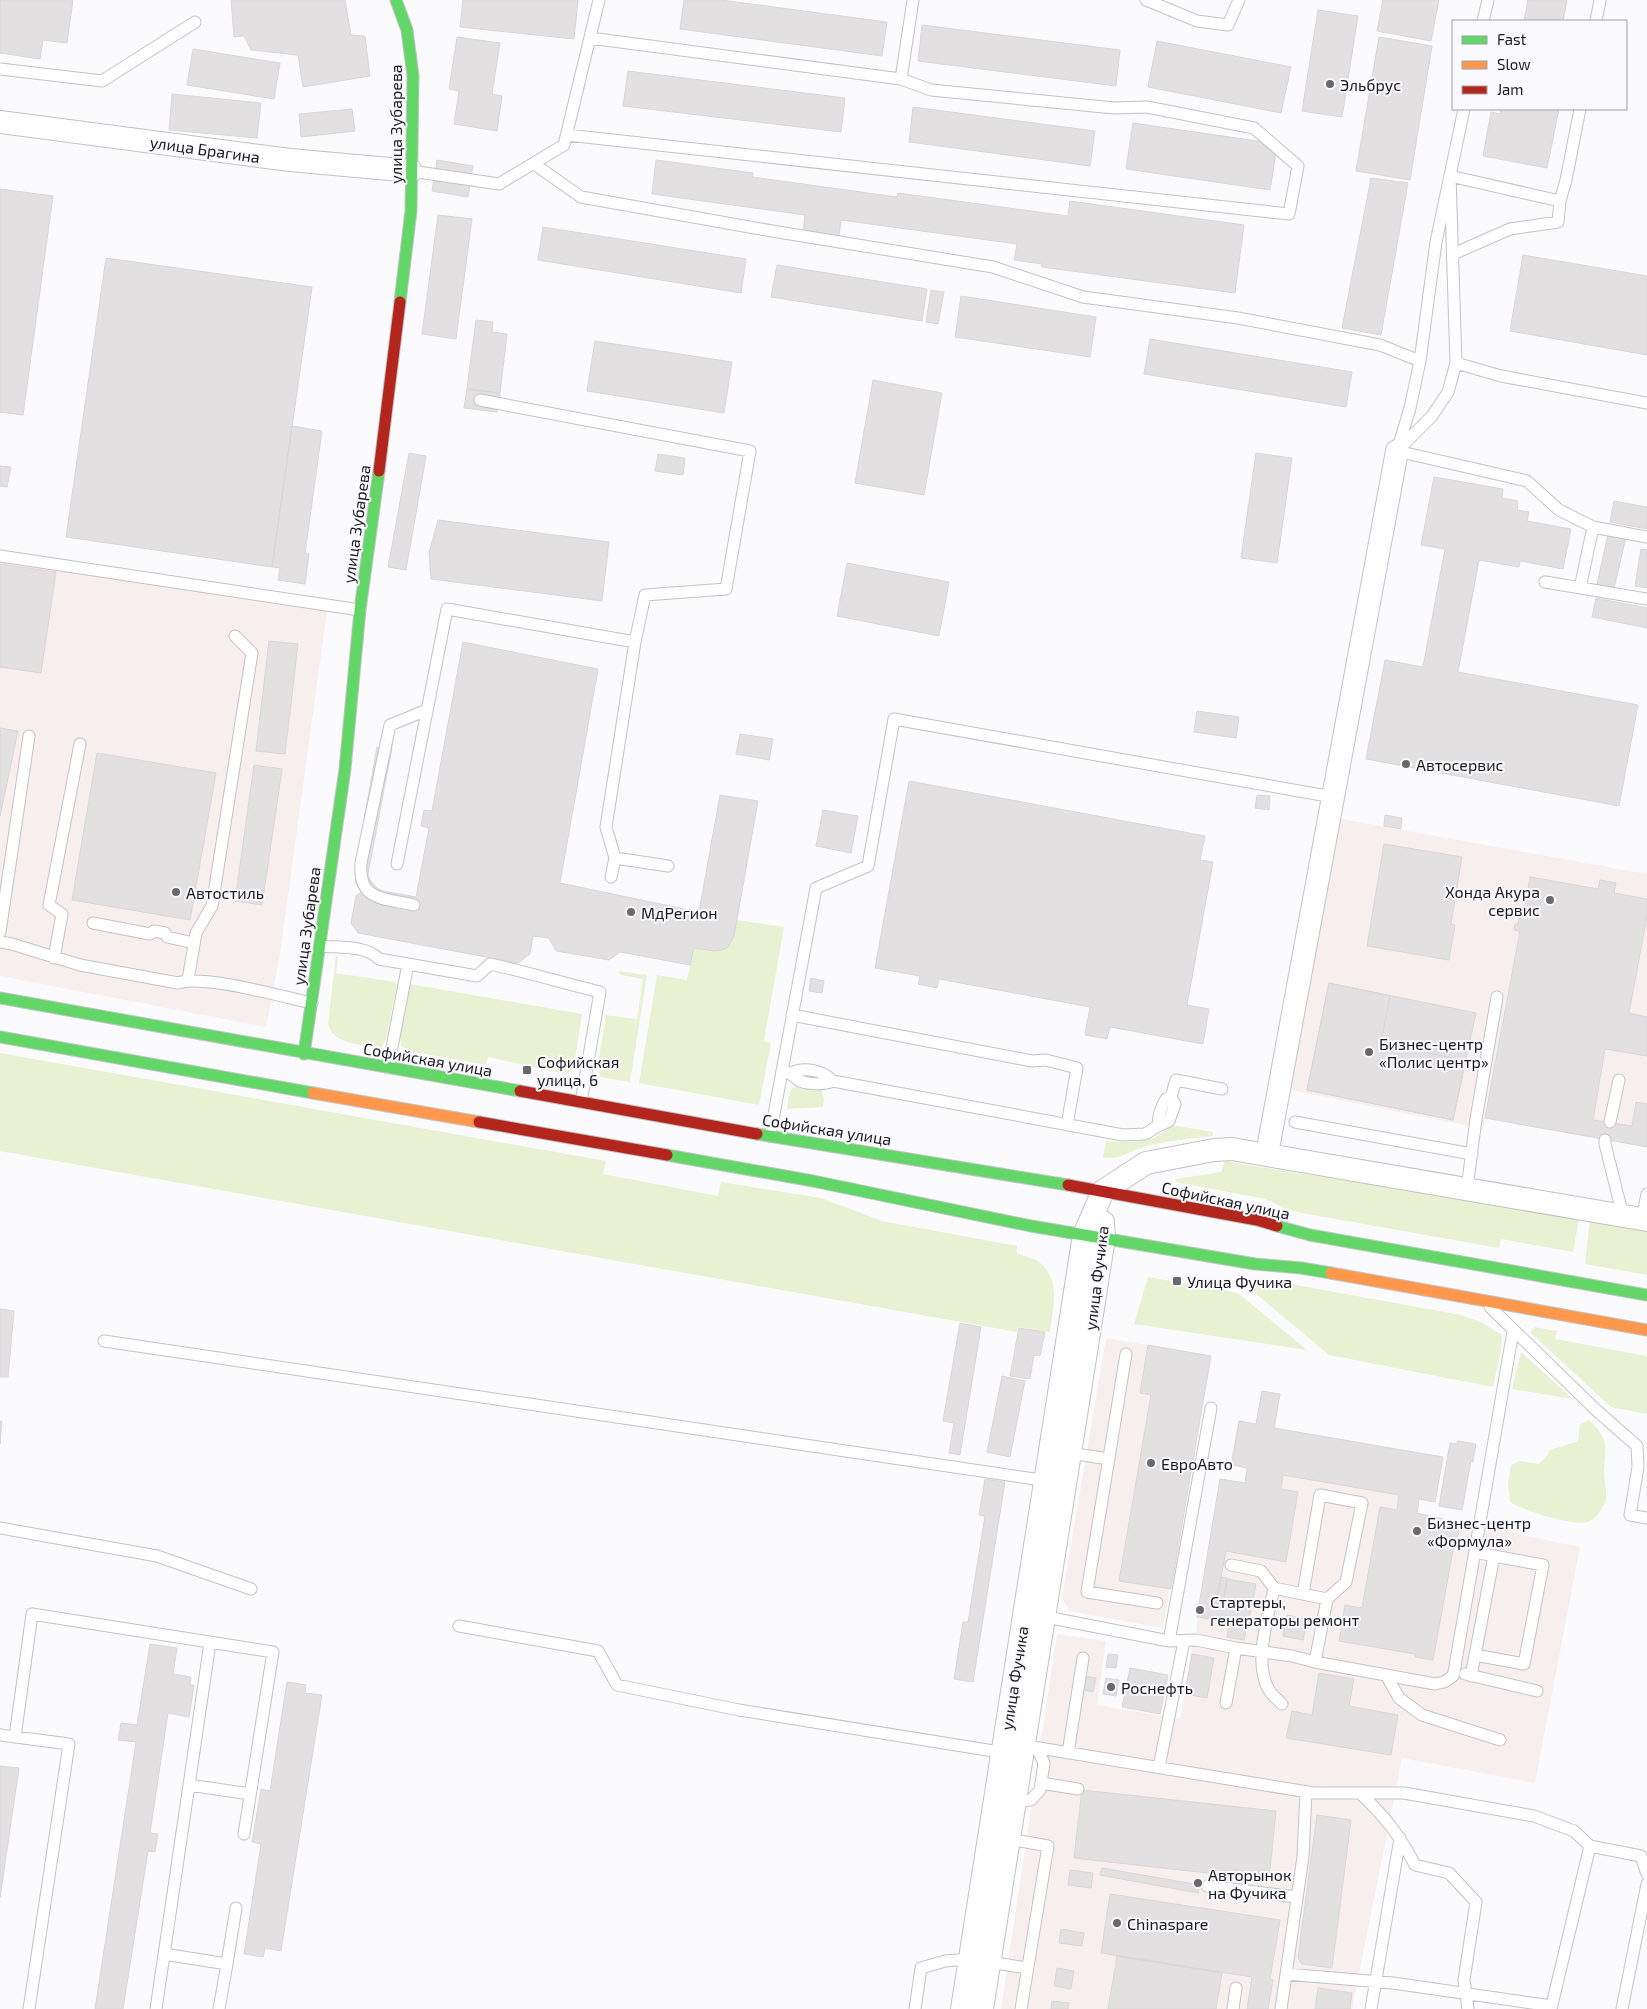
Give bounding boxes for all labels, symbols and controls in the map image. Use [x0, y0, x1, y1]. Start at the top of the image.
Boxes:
legend [1452, 20, 1627, 110]
text: Fast [1497, 30, 1527, 48]
text: Slow [1497, 55, 1531, 73]
street label: улица Зубарева [386, 64, 406, 184]
place label: Эльбрус [1340, 75, 1401, 95]
marker: Эльбрус [1324, 78, 1336, 90]
text: Jam [1497, 80, 1523, 98]
street label: улица Брагина [149, 132, 261, 167]
street label: улица Зубарева [338, 464, 375, 585]
place label: Автосервис [1416, 755, 1504, 774]
marker: Автосервис [1400, 758, 1412, 770]
street label: улица Зубарева [288, 866, 325, 987]
place label: Хонда Акура сервис [1445, 882, 1540, 919]
place label: Автостиль [186, 883, 264, 902]
marker: Автостиль [170, 886, 182, 898]
marker: Хонда Акура сервис [1544, 894, 1556, 906]
place label: МдРегион [641, 903, 718, 922]
marker: МдРегион [625, 906, 637, 918]
place label: Бизнес-центр «Полис центр» [1379, 1034, 1489, 1071]
street label: Софийская улица [362, 1038, 494, 1081]
marker: Бизнес-центр «Полис центр» [1363, 1046, 1375, 1058]
place label: Софийская улица, 6 [537, 1052, 619, 1090]
marker: Софийская улица, 6 [521, 1064, 533, 1076]
street label: Софийская улица [761, 1109, 893, 1150]
street label: Софийская улица [1160, 1177, 1292, 1224]
street label: улица Фучика [1080, 1225, 1113, 1332]
place label: Улица Фучика [1187, 1272, 1292, 1292]
marker: Улица Фучика [1171, 1275, 1183, 1287]
place label: ЕвроАвто [1161, 1454, 1233, 1473]
marker: ЕвроАвто [1145, 1457, 1157, 1469]
place label: Бизнес-центр «Формула» [1427, 1513, 1531, 1551]
marker: Бизнес-центр «Формула» [1411, 1525, 1423, 1537]
place label: Стартеры, генераторы ремонт [1210, 1592, 1360, 1629]
marker: Стартеры, генераторы ремонт [1194, 1604, 1206, 1616]
street label: улица Фучика [996, 1625, 1033, 1732]
place label: Роснефть [1121, 1678, 1193, 1697]
marker: Роснефть [1105, 1681, 1117, 1693]
place label: Авторынок на Фучика [1208, 1865, 1292, 1903]
marker: Авторынок на Фучика [1192, 1877, 1204, 1889]
place label: Chinaspare [1127, 1914, 1208, 1933]
marker: Chinaspare [1111, 1917, 1123, 1929]

